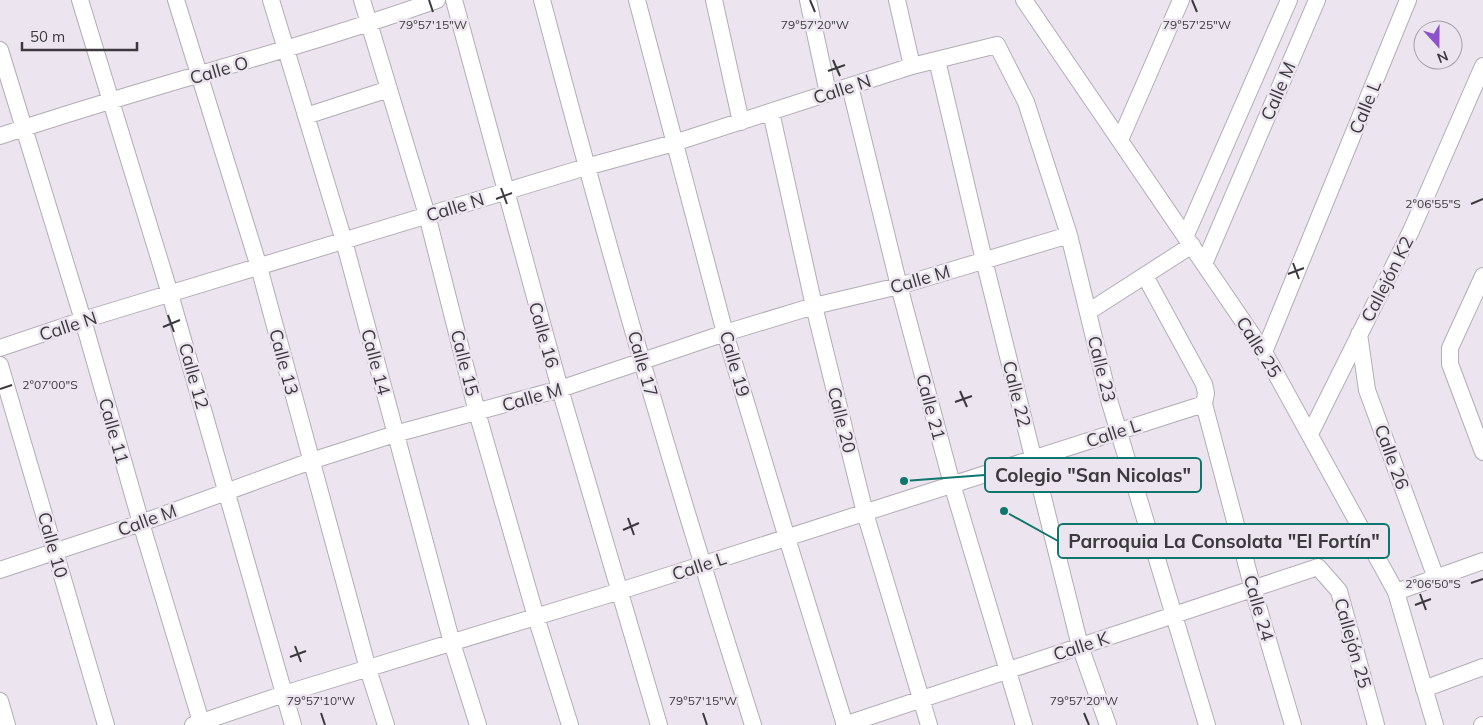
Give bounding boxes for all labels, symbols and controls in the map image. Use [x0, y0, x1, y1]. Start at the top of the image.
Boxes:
text: 79°57'15"W [399, 17, 467, 32]
text: 79°57'20"W [781, 17, 849, 32]
text: 79°57'25"W [1163, 17, 1231, 32]
scale bar [22, 20, 138, 52]
north arrow [1413, 20, 1463, 70]
text: 50 m [30, 27, 65, 46]
text: N [1434, 47, 1451, 67]
street label: Calle O [187, 51, 251, 89]
street label: Calle M [1255, 58, 1301, 124]
street label: Calle N [810, 69, 874, 109]
street label: Calle L [1344, 77, 1386, 137]
street label: Calle N [423, 187, 487, 227]
text: 2°06'55"S [1405, 196, 1461, 211]
street label: Callejón K2 [1356, 232, 1418, 326]
street label: Calle M [887, 259, 953, 299]
street label: Calle 16 [524, 299, 564, 371]
street label: Calle N [36, 306, 100, 346]
street label: Calle 25 [1231, 312, 1287, 382]
street label: Calle 13 [264, 326, 304, 398]
street label: Calle 14 [356, 326, 396, 398]
street label: Calle 15 [446, 327, 484, 399]
street label: Calle 17 [623, 328, 663, 400]
street label: Calle 19 [715, 328, 755, 400]
street label: Calle 23 [1083, 333, 1121, 405]
street label: Calle 12 [174, 340, 214, 412]
street label: Calle 22 [998, 358, 1036, 430]
street label: Calle 21 [911, 371, 951, 443]
text: 2°07'00"S [22, 377, 78, 392]
street label: Calle M [499, 377, 565, 417]
street label: Calle 20 [823, 384, 861, 456]
street label: Calle 11 [94, 395, 134, 467]
street label: Calle L [1083, 413, 1143, 453]
street label: Calle 26 [1370, 421, 1414, 493]
callout: Colegio "San Nicolas" [985, 458, 1201, 492]
text: Colegio "San Nicolas" [995, 463, 1191, 487]
street label: Calle M [114, 499, 180, 541]
street label: Calle 10 [33, 509, 73, 581]
callout: Parroquia La Consolata "El Fortín" [1058, 524, 1389, 558]
text: Parroquia La Consolata "El Fortín" [1068, 529, 1380, 553]
street label: Calle L [669, 546, 729, 586]
street label: Calle 24 [1239, 572, 1279, 644]
text: 2°06'50"S [1405, 576, 1461, 591]
street label: Callejón 25 [1329, 595, 1377, 691]
street label: Calle K [1050, 626, 1112, 666]
text: 79°57'10"W [287, 693, 355, 708]
text: 79°57'15"W [669, 693, 737, 708]
text: 79°57'20"W [1050, 693, 1118, 708]

